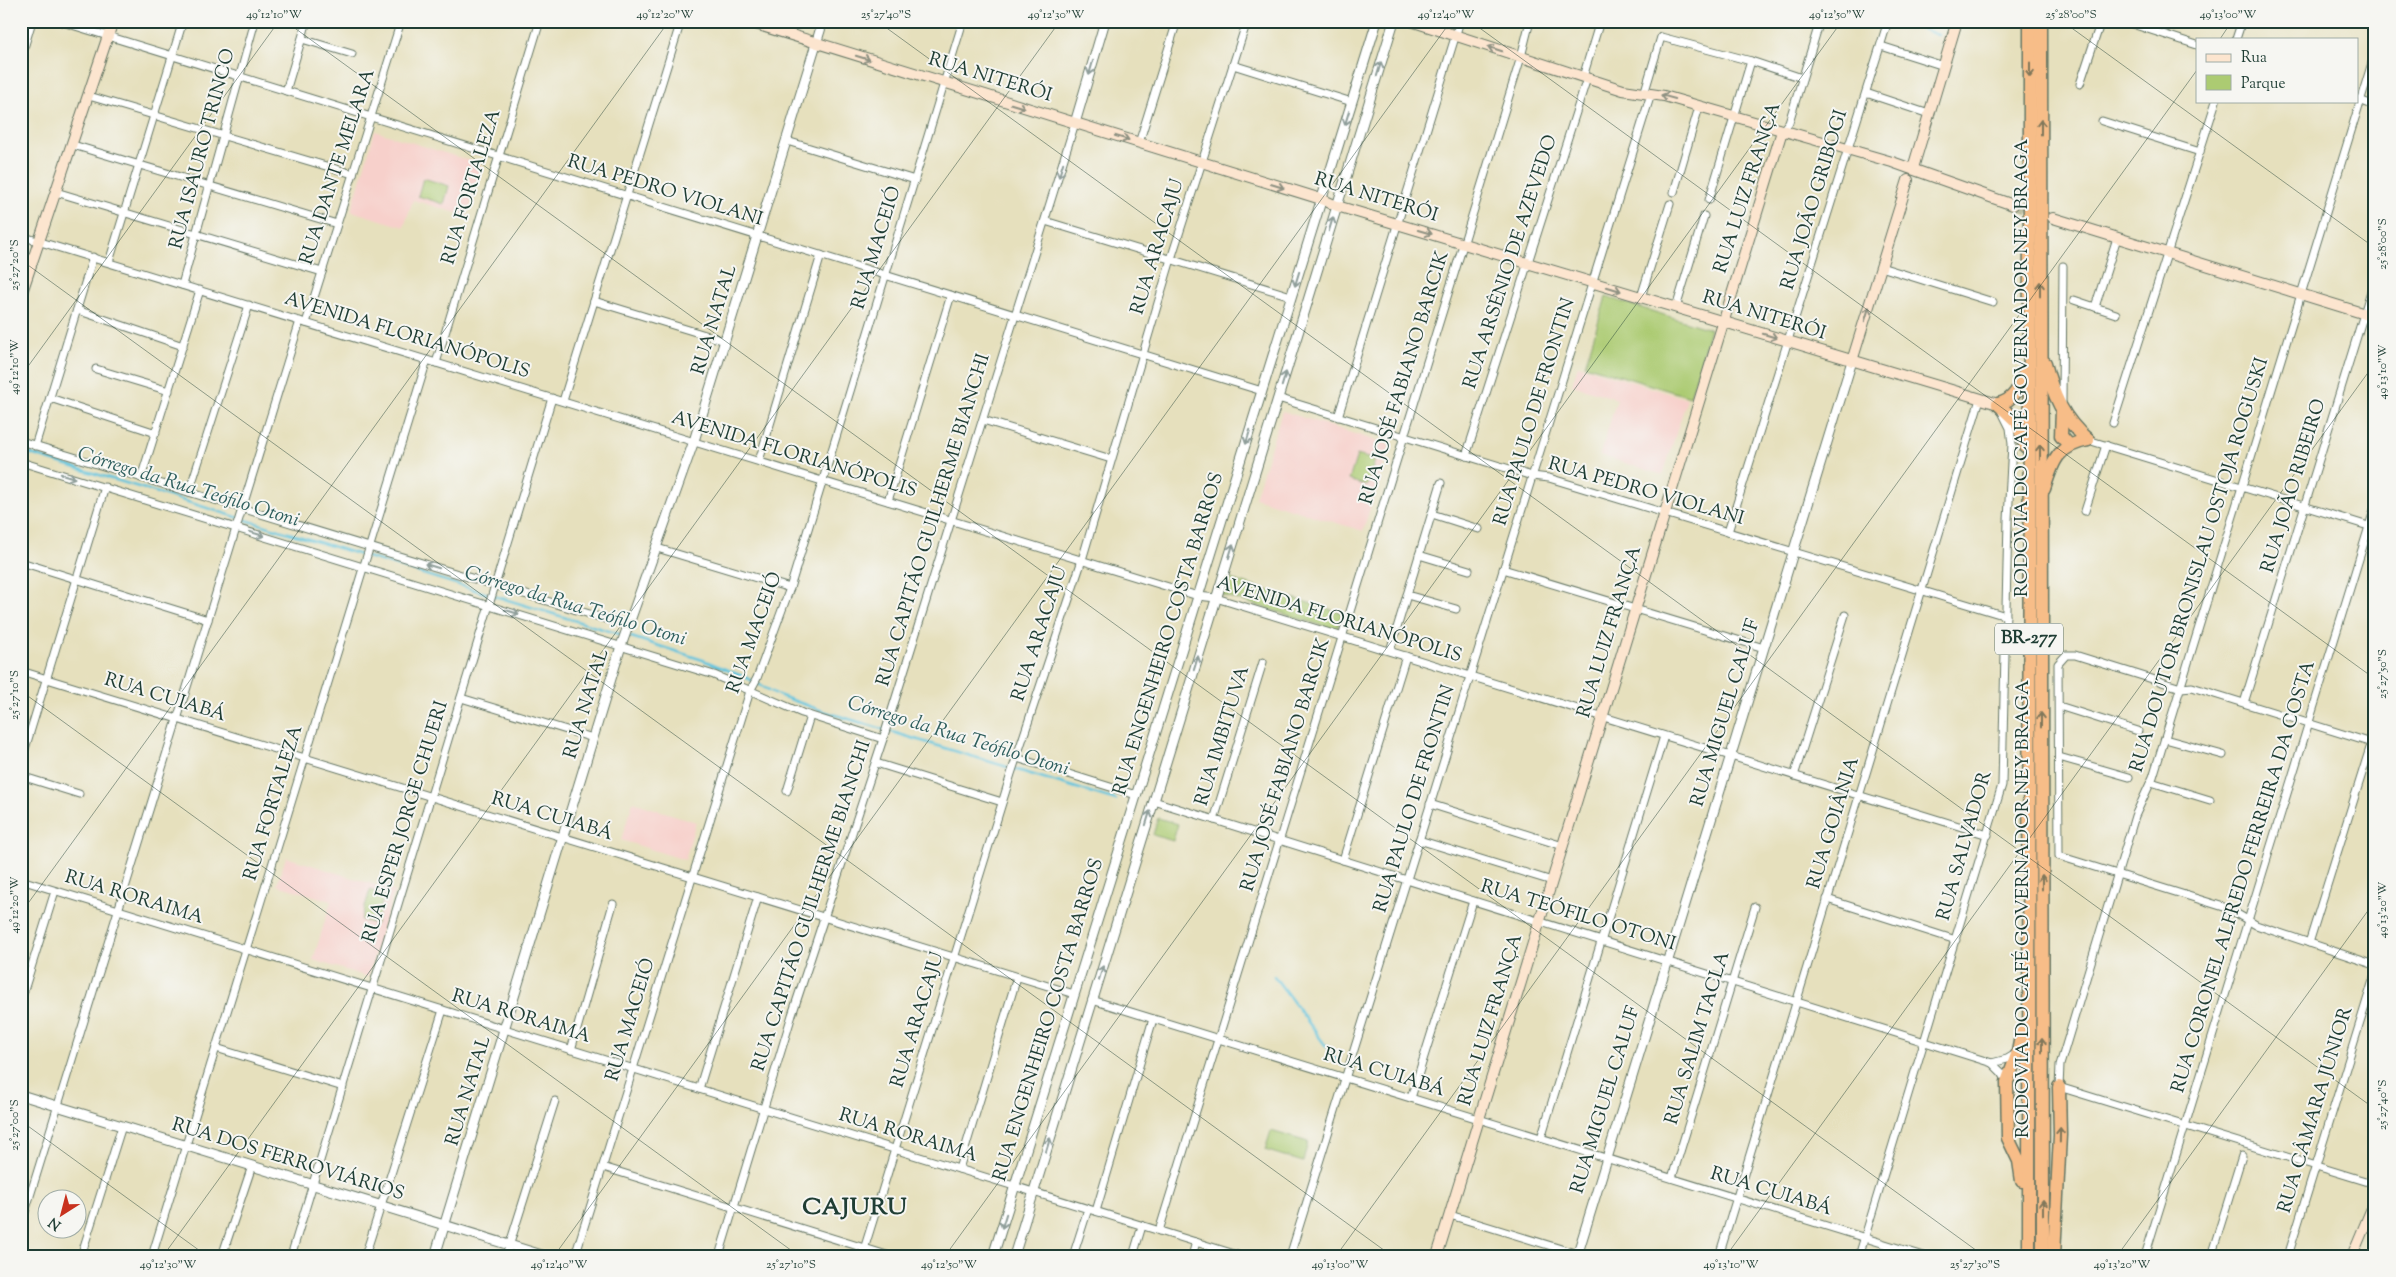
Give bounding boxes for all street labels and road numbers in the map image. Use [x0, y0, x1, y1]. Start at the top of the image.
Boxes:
street label: RUA ISAURO TRINCO [163, 46, 243, 252]
street label: RUA NITERÓI [925, 46, 1055, 110]
street label: RUA DANTE MELARA [294, 65, 383, 269]
street label: RUA LUIZ FRANÇA [1708, 98, 1789, 277]
street label: RUA FORTALEZA [436, 105, 509, 268]
street label: RUA JOÃO GRIBOGI [1775, 106, 1855, 294]
street label: RUA ARSÊNIO DE AZEVEDO [1457, 131, 1565, 393]
street label: RODOVIA DO CAFÉ GOVERNADOR NEY BRAGA [2009, 138, 2036, 597]
street label: RUA PEDRO VIOLANI [564, 148, 766, 234]
street label: RUA NITERÓI [1311, 166, 1441, 230]
street label: RUA ARACAJU [1125, 175, 1192, 318]
street label: RUA MACEIÓ [845, 183, 909, 313]
street label: RUA JOSÉ FABIANO BARCIK [1353, 248, 1457, 508]
street label: RUA NATAL [685, 261, 745, 378]
street label: RUA NITERÓI [1699, 284, 1829, 348]
street label: AVENIDA FLORIANÓPOLIS [281, 286, 533, 386]
street label: RUA PAULO DE FRONTIN [1487, 295, 1583, 529]
street label: RUA CAPITÃO GUILHERME BIANCHI [870, 350, 998, 690]
street label: RUA DOUTOR BRONISLAU OSTOJA ROGUSKI [2124, 354, 2276, 776]
street label: RUA JOÃO RIBEIRO [2255, 396, 2333, 576]
street label: AVENIDA FLORIANÓPOLIS [668, 405, 920, 505]
street label: RUA PEDRO VIOLANI [1545, 451, 1747, 533]
street label: RUA ENGENHEIRO COSTA BARROS [1107, 469, 1231, 799]
street label: RUA LUIZ FRANÇA [1571, 542, 1649, 721]
street label: RUA ARACAJU [1005, 562, 1075, 705]
street label: RUA MACEIÓ [720, 568, 790, 698]
street label: AVENIDA FLORIANÓPOLIS [1213, 570, 1465, 670]
street label: RUA MIGUEL CALUF [1685, 615, 1768, 810]
road number: BR-277 [1995, 624, 2063, 654]
street label: RUA JOSÉ FABIANO BARCIK [1234, 635, 1338, 895]
street label: RUA NATAL [557, 645, 617, 762]
street label: RUA CORONEL ALFREDO FERREIRA DA COSTA [2165, 657, 2323, 1096]
street label: RUA IMBITUVA [1189, 662, 1257, 809]
street label: RUA CUIABÁ [101, 667, 230, 729]
street label: RODOVIA DO CAFÉ GOVERNADOR NEY BRAGA [2010, 679, 2037, 1138]
street label: RUA PAULO DE FRONTIN [1367, 682, 1463, 916]
street label: RUA ESPER JORGE CHUERI [356, 697, 456, 947]
street label: RUA FORTALEZA [238, 721, 311, 884]
street label: RUA CAPITÃO GUILHERME BIANCHI [746, 737, 878, 1075]
street label: RUA GOIÂNIA [1801, 753, 1867, 892]
street label: RUA SALVADOR [1931, 768, 1999, 924]
street label: RUA CUIABÁ [488, 786, 617, 848]
street label: RUA ENGENHEIRO COSTA BARROS [987, 855, 1111, 1185]
street label: RUA RORAIMA [61, 864, 207, 932]
street label: RUA TEÓFILO OTONI [1477, 873, 1679, 959]
street label: RUA LUIZ FRANÇA [1452, 930, 1530, 1109]
street label: RUA SALIM TACLA [1659, 947, 1737, 1128]
street label: RUA ARACAJU [885, 948, 952, 1091]
street label: RUA MACEIÓ [599, 955, 663, 1085]
street label: RUA RORAIMA [448, 983, 594, 1051]
street label: RUA MIGUEL CALUF [1565, 1002, 1648, 1197]
street label: RUA CÂMARA JÚNIOR [2272, 1003, 2360, 1217]
street label: RUA NATAL [439, 1032, 499, 1149]
street label: RUA CUIABÁ [1320, 1042, 1449, 1104]
street label: RUA RORAIMA [835, 1102, 981, 1170]
street label: RUA DOS FERROVIÁRIOS [168, 1112, 408, 1208]
street label: RUA CUIABÁ [1707, 1161, 1836, 1223]

